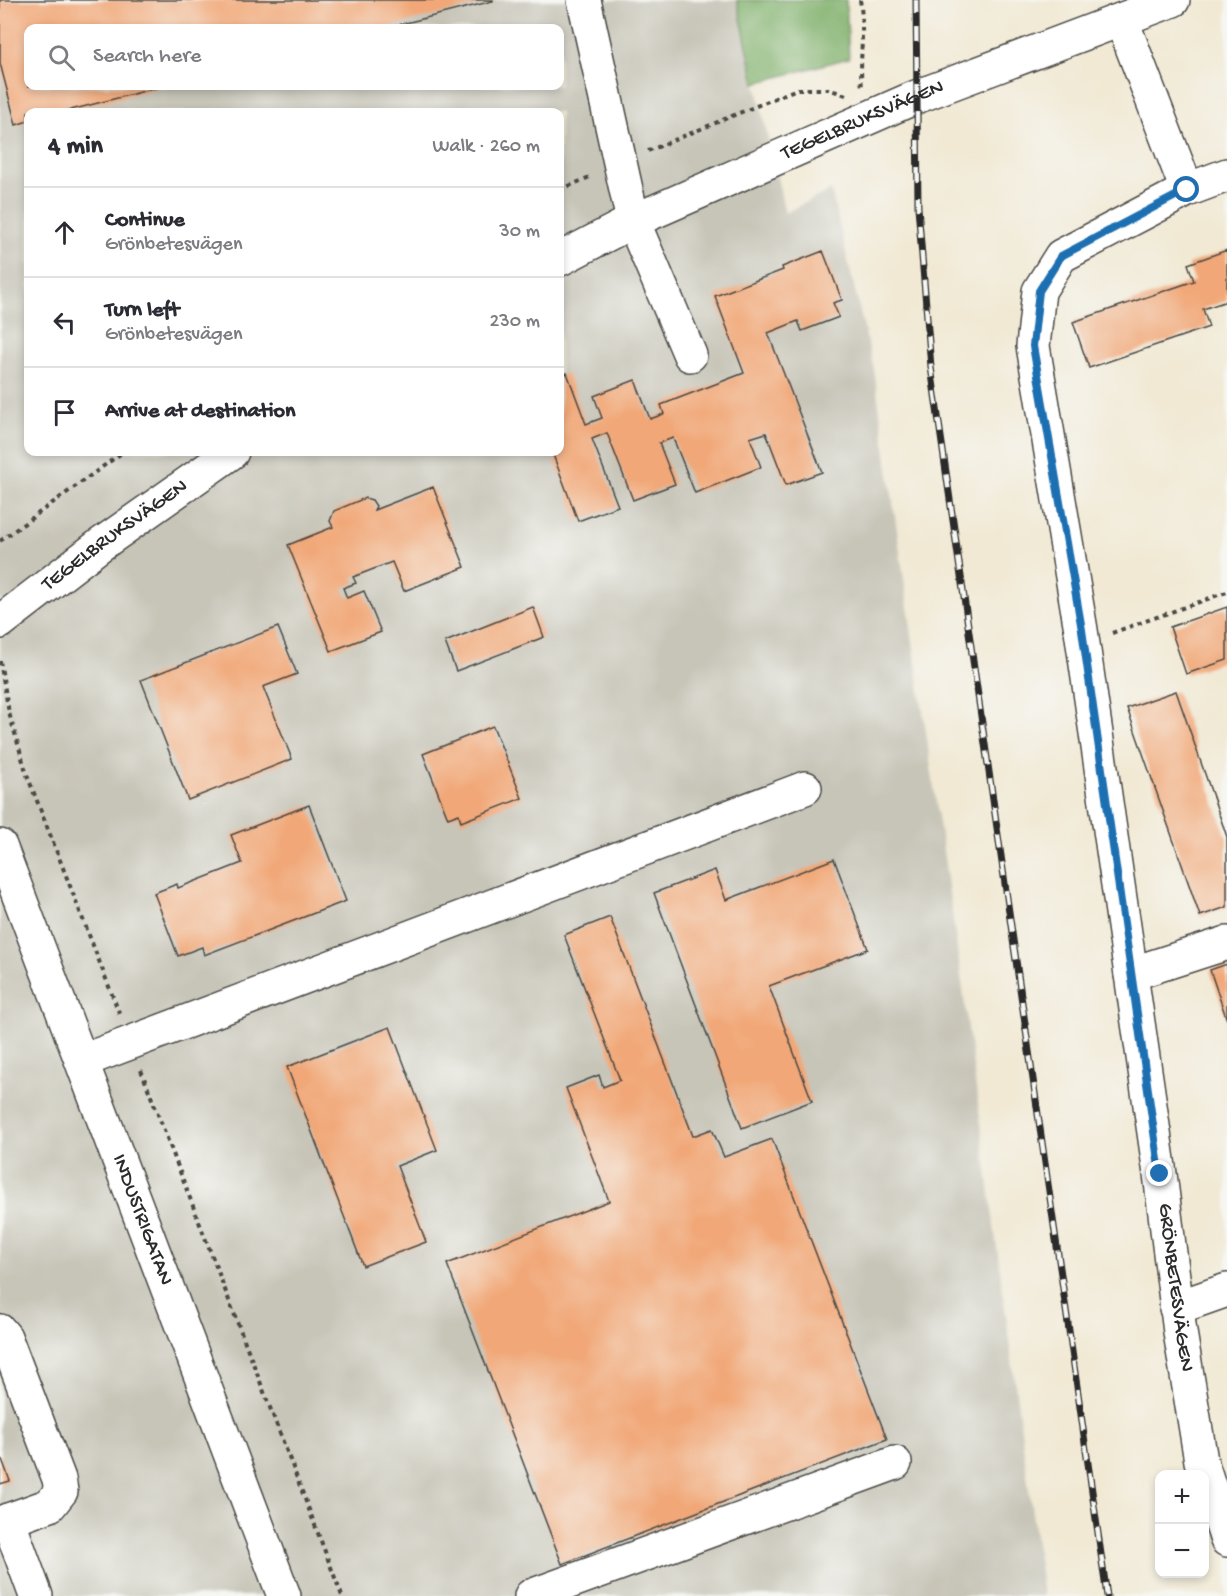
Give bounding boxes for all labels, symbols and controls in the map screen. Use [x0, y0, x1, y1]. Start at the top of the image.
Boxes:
search box [24, 24, 564, 90]
icon: search [45, 41, 78, 74]
text: Search here [93, 44, 201, 70]
street label: TEGELBRUKSVÄGEN [777, 75, 948, 167]
text: 4 min [48, 132, 103, 163]
text: Walk · 260 m [433, 136, 540, 159]
route start [1173, 176, 1199, 202]
text: Continue [105, 208, 185, 234]
icon: ahead [48, 216, 81, 249]
text: 30 m [499, 221, 540, 244]
text: Grönbetesvägen [105, 234, 242, 257]
text: Turn left [105, 298, 179, 324]
icon: left [48, 306, 81, 339]
text: 230 m [490, 311, 540, 334]
text: Grönbetesvägen [105, 324, 242, 347]
icon: arrive [48, 396, 81, 429]
text: Arrive at destination [105, 399, 295, 425]
street label: TEGELBRUKSVÄGEN [37, 474, 193, 598]
street label: INDUSTRIGATAN [105, 1151, 178, 1289]
route end [1146, 1160, 1172, 1186]
street label: GRÖNBETESVÄGEN [1151, 1202, 1199, 1374]
map controls [1155, 1470, 1209, 1578]
button: + [1155, 1470, 1209, 1524]
button: − [1155, 1524, 1209, 1578]

